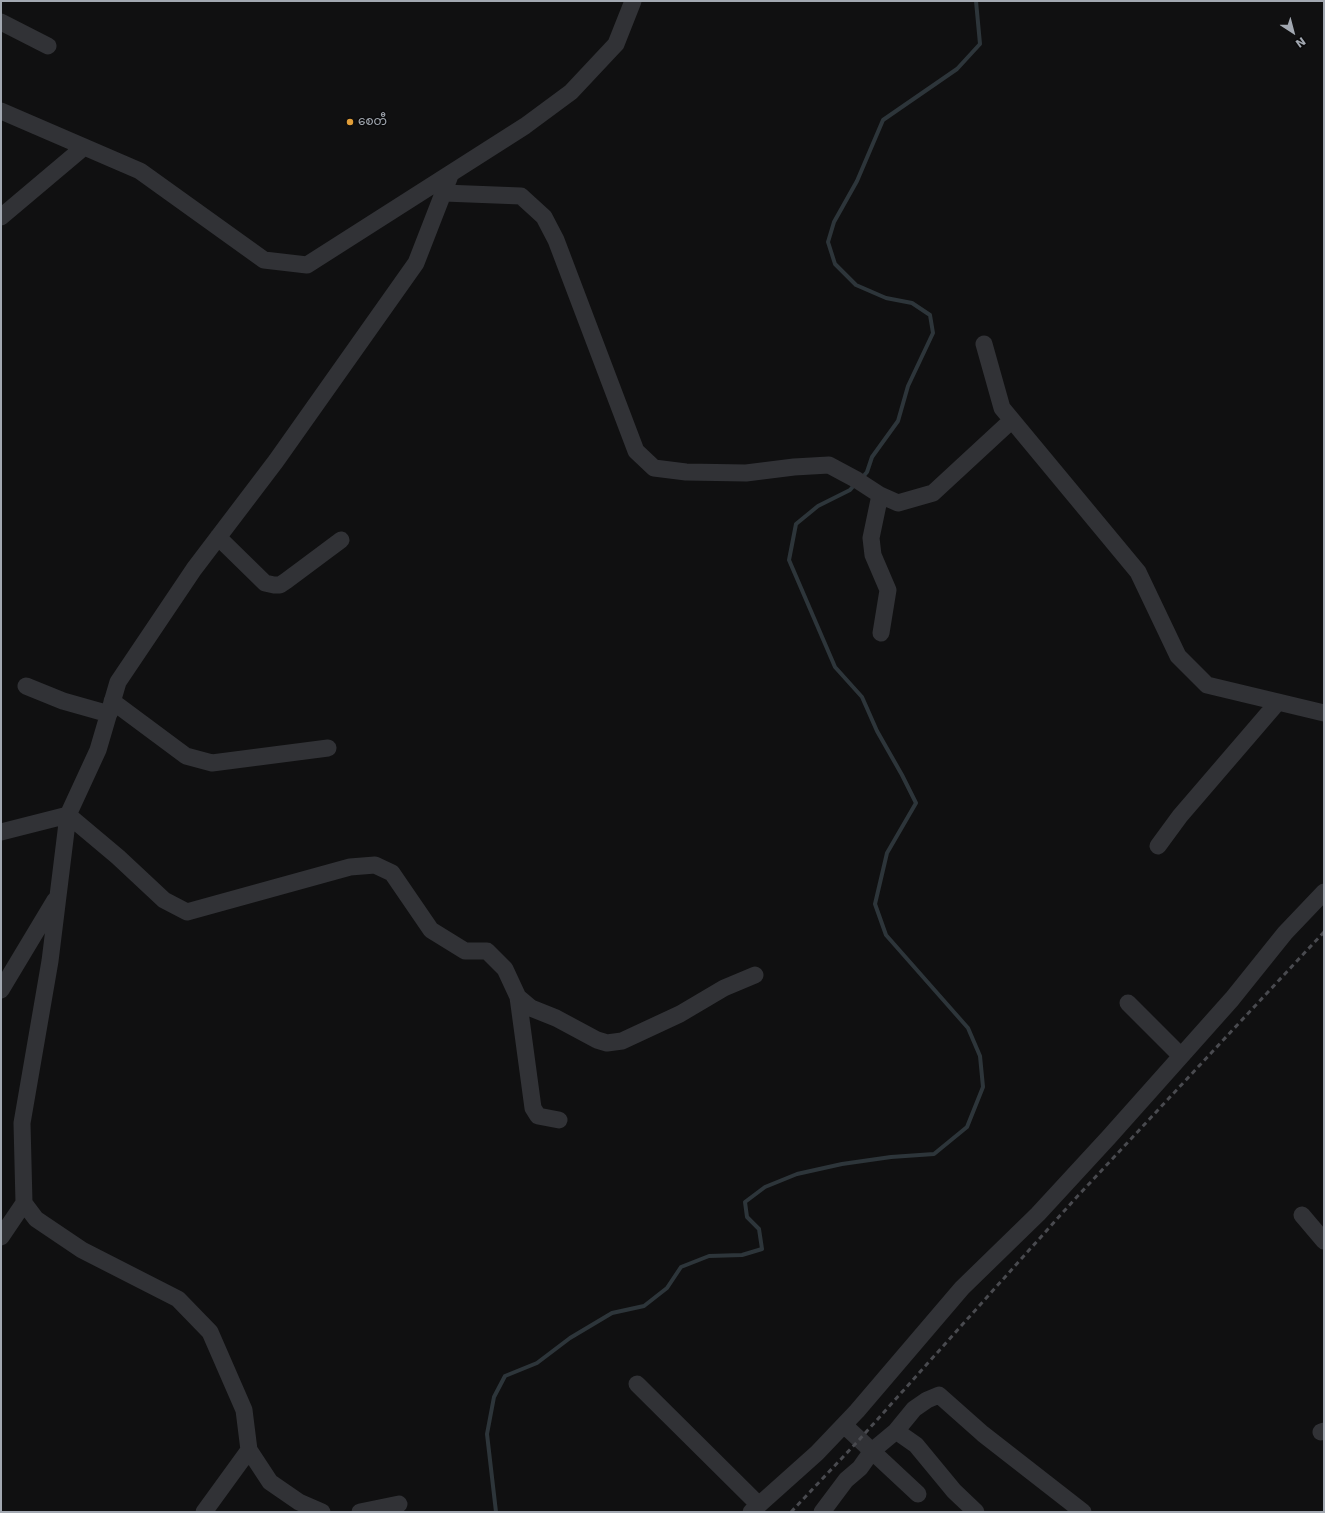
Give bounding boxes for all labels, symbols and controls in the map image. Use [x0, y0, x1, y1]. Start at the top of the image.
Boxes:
north arrow [1273, 12, 1313, 52]
text: N [1293, 34, 1308, 50]
place label: စေတီ [358, 115, 387, 129]
marker: စေတီ [345, 117, 355, 127]

